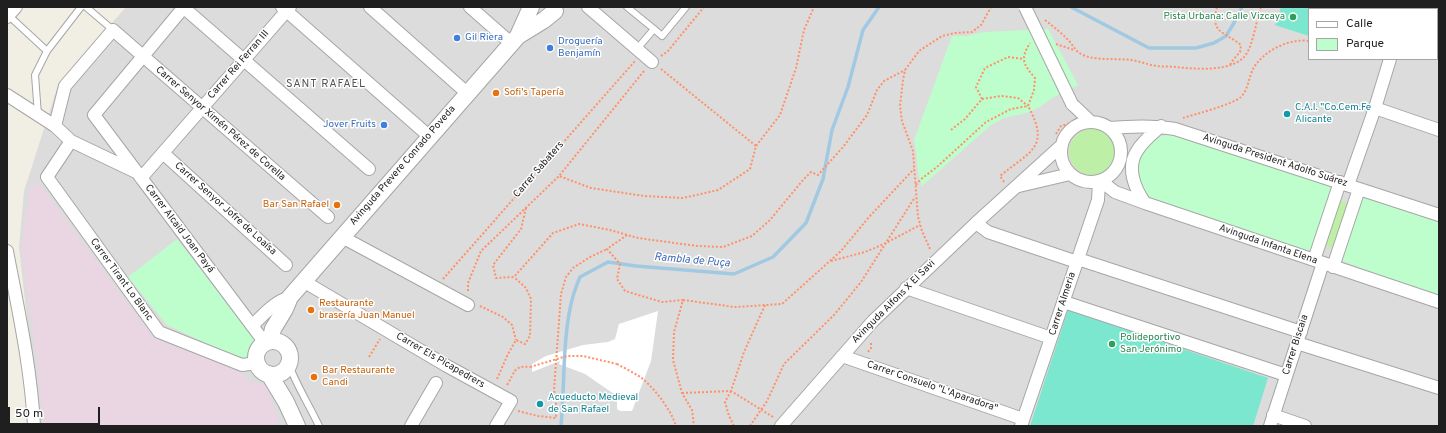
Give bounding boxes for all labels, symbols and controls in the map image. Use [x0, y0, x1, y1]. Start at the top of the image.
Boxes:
legend [1308, 8, 1438, 60]
place label: Pista Urbana: Calle Vizcaya [1164, 11, 1285, 23]
marker: Pista Urbana: Calle Vizcaya [1288, 12, 1298, 22]
text: Calle [1346, 16, 1373, 32]
street label: Carrer Rei Ferran III [206, 28, 272, 102]
place label: Gil Riera [465, 32, 503, 44]
marker: Gil Riera [452, 33, 462, 43]
place label: Droguería Benjamín [558, 36, 603, 60]
text: Parque [1346, 36, 1384, 52]
marker: Droguería Benjamín [545, 43, 555, 53]
street label: Carrer Senyor Ximén Pérez de Corella [153, 64, 287, 184]
district label: SANT RAFAEL [286, 78, 366, 92]
place label: Sofi's Tapería [504, 87, 564, 99]
marker: Sofi's Tapería [491, 88, 501, 98]
place label: C.A.I. "Co.Cem.Fe Alicante [1295, 102, 1371, 126]
street label: Avinguda Prevere Conrado Poveda [348, 104, 458, 228]
marker: C.A.I. "Co.Cem.Fe Alicante [1282, 109, 1292, 119]
place label: Jover Fruits [323, 119, 376, 131]
marker: Jover Fruits [379, 120, 389, 130]
street label: Avinguda President Adolfo Suárez [1201, 132, 1349, 190]
street label: Carrer Sabaters [511, 139, 567, 201]
street label: Carrer Senyor Jofre de Loaísa [172, 160, 278, 258]
street label: Carrer Alcaid Joan Payá [142, 182, 216, 276]
place label: Bar San Rafael [263, 199, 329, 211]
marker: Bar San Rafael [332, 200, 342, 210]
street label: Avinguda Infanta Elena [1217, 223, 1319, 267]
street label: Carrer Tirant Lo Blanc [87, 236, 155, 324]
water label: Rambla de Puça [654, 251, 730, 271]
street label: Avinguda Alfons X El Savi [850, 258, 938, 346]
street label: Carrer Almeria [1047, 271, 1079, 337]
place label: Restaurante brasería Juan Manuel [319, 298, 414, 322]
marker: Restaurante brasería Juan Manuel [306, 305, 316, 315]
street label: Carrer Biscaia [1281, 313, 1311, 377]
street label: Carrer Els Picapedrers [394, 331, 486, 391]
place label: Polideportivo San Jerónimo [1120, 332, 1182, 356]
marker: Polideportivo San Jerónimo [1107, 339, 1117, 349]
street label: Carrer Consuelo "L'Aparadora" [865, 359, 999, 415]
place label: Bar Restaurante Candi [322, 365, 395, 388]
marker: Bar Restaurante Candi [309, 372, 319, 382]
place label: Acueducto Medieval de San Rafael [548, 392, 638, 416]
scale bar [10, 399, 102, 425]
marker: Acueducto Medieval de San Rafael [535, 399, 545, 409]
text: 50 m [15, 406, 43, 422]

